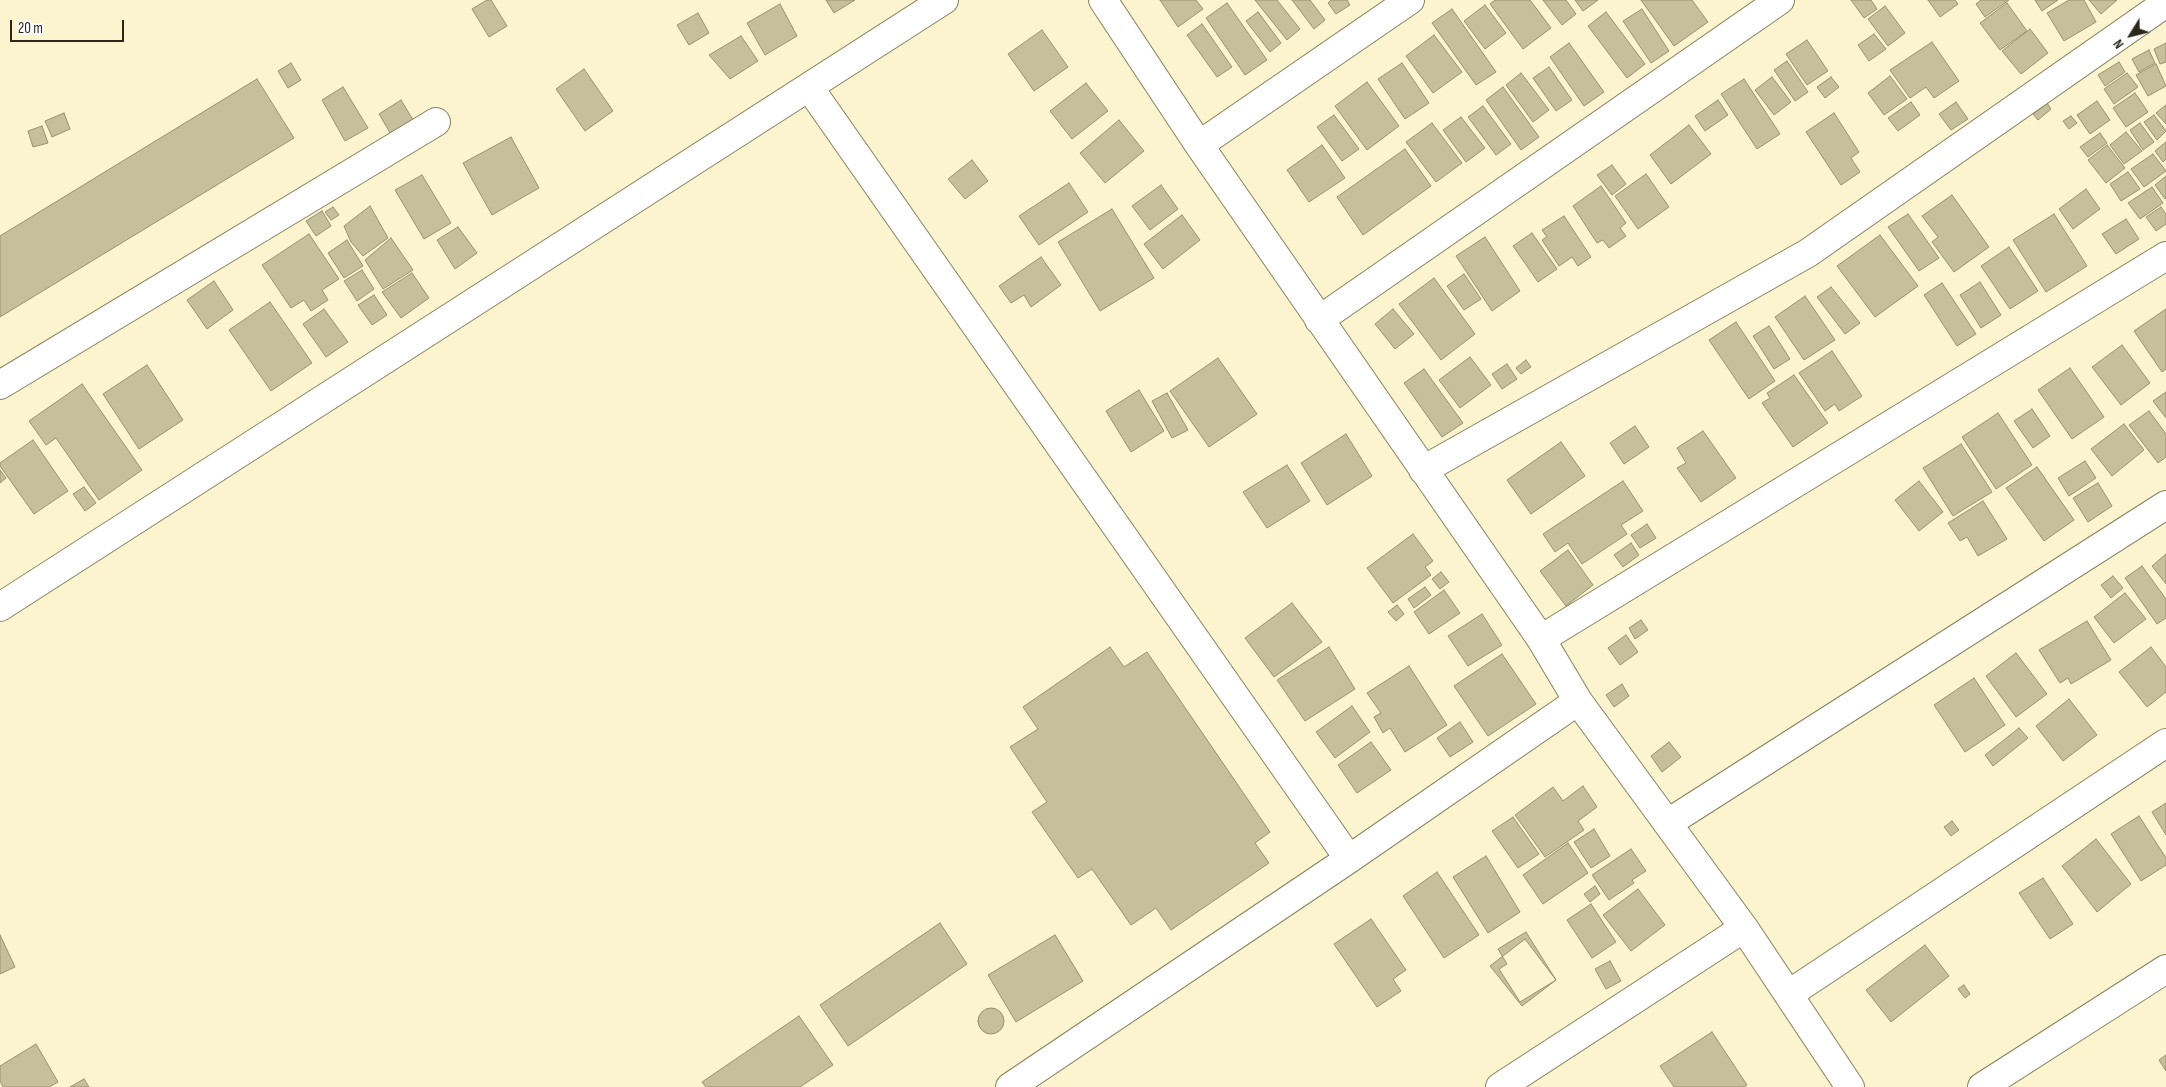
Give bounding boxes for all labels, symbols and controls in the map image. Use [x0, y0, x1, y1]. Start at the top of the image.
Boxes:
scale bar [12, 10, 126, 42]
north arrow [2106, 10, 2156, 60]
text: 20 m [18, 19, 43, 38]
text: N [2109, 36, 2128, 52]

